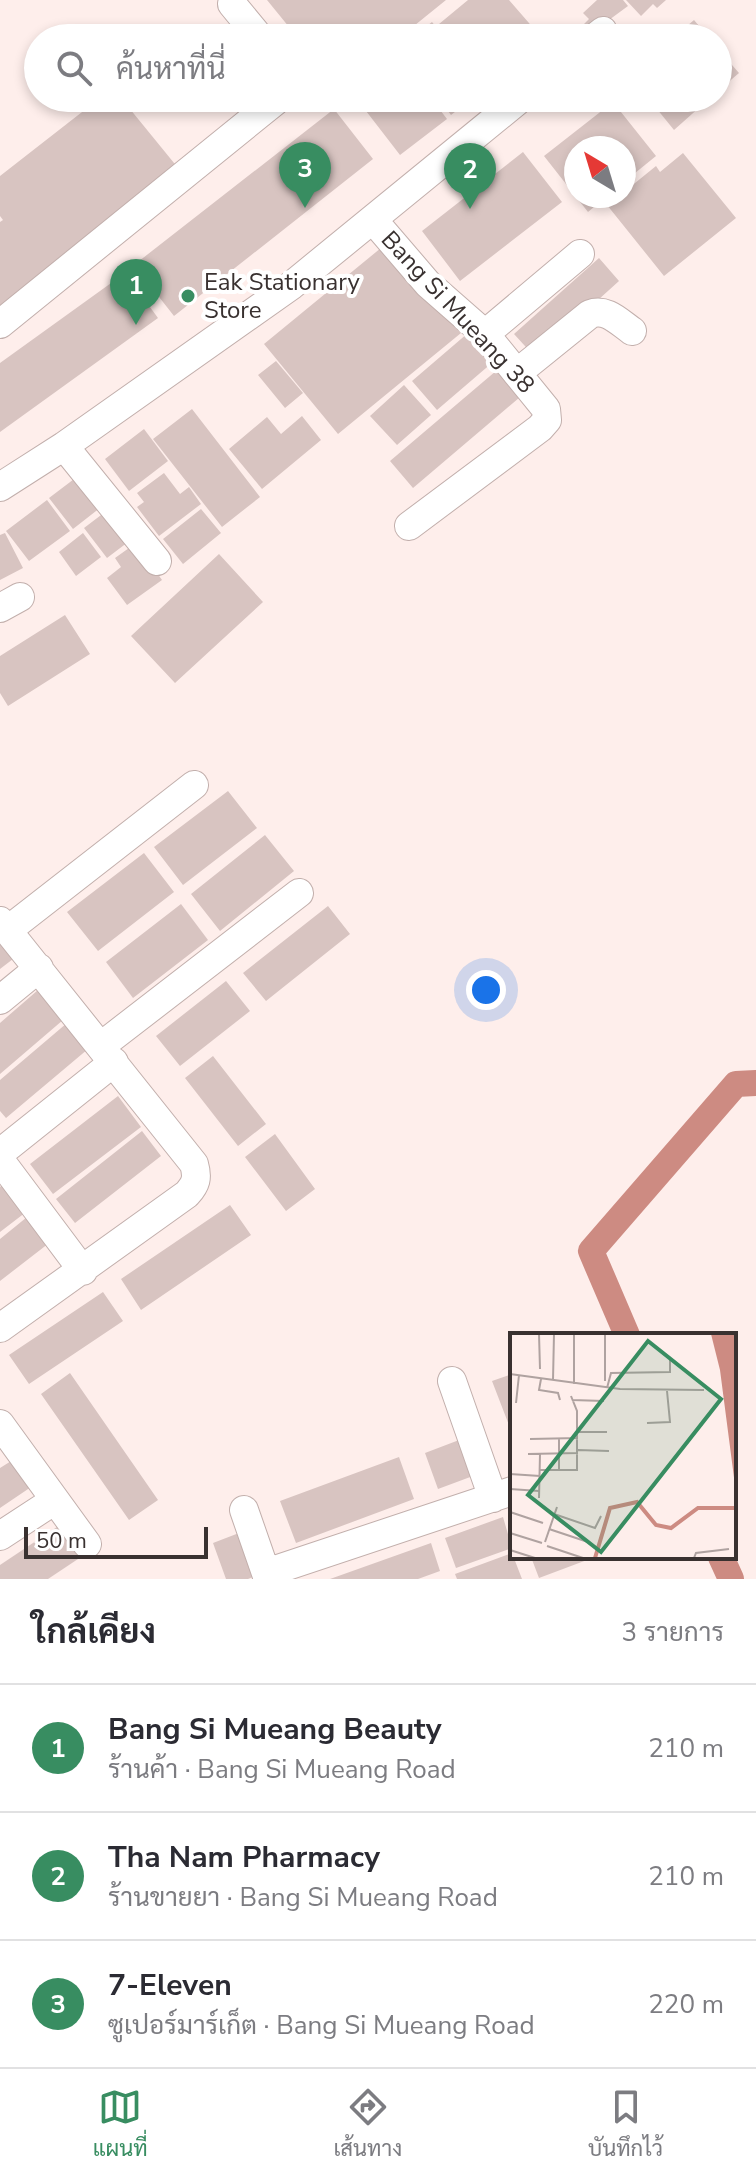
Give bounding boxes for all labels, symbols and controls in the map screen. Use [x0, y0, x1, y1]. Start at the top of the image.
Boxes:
search box [24, 24, 732, 112]
icon: search [52, 46, 96, 90]
text: ค้นหาที่นี่ [116, 49, 226, 90]
north arrow [564, 136, 636, 208]
pin: 3 [279, 142, 331, 208]
pin: 2 [444, 143, 496, 209]
street label: Bang Si Mueang 38 [374, 224, 542, 400]
pin: 1 [110, 259, 162, 325]
place label: Eak Stationary Store [204, 266, 361, 326]
marker: Eak Stationary Store [179, 287, 197, 305]
your location [466, 970, 506, 1010]
inset map [510, 1333, 736, 1559]
scale bar [24, 1523, 208, 1559]
text: 50 m [36, 1526, 87, 1556]
text: ใกล้เคียง [32, 1609, 156, 1655]
text: 3 รายการ [621, 1615, 724, 1650]
text: Bang Si Mueang Beauty [108, 1709, 442, 1750]
text: 1 [50, 1731, 66, 1766]
text: 210 m [648, 1731, 724, 1766]
text: ร้านค้า · Bang Si Mueang Road [108, 1752, 456, 1787]
text: Tha Nam Pharmacy [108, 1837, 380, 1878]
text: 2 [50, 1859, 66, 1894]
text: 210 m [648, 1859, 724, 1894]
text: ร้านขายยา · Bang Si Mueang Road [108, 1880, 498, 1915]
text: 7-Eleven [108, 1965, 232, 2006]
text: 3 [50, 1987, 66, 2022]
text: 220 m [648, 1987, 724, 2022]
text: ซูเปอร์มาร์เก็ต · Bang Si Mueang Road [108, 2008, 535, 2043]
tab: แผนที่ [93, 2085, 148, 2164]
tab: เส้นทาง [333, 2085, 402, 2164]
tab: บันทึกไว้ [588, 2085, 663, 2164]

